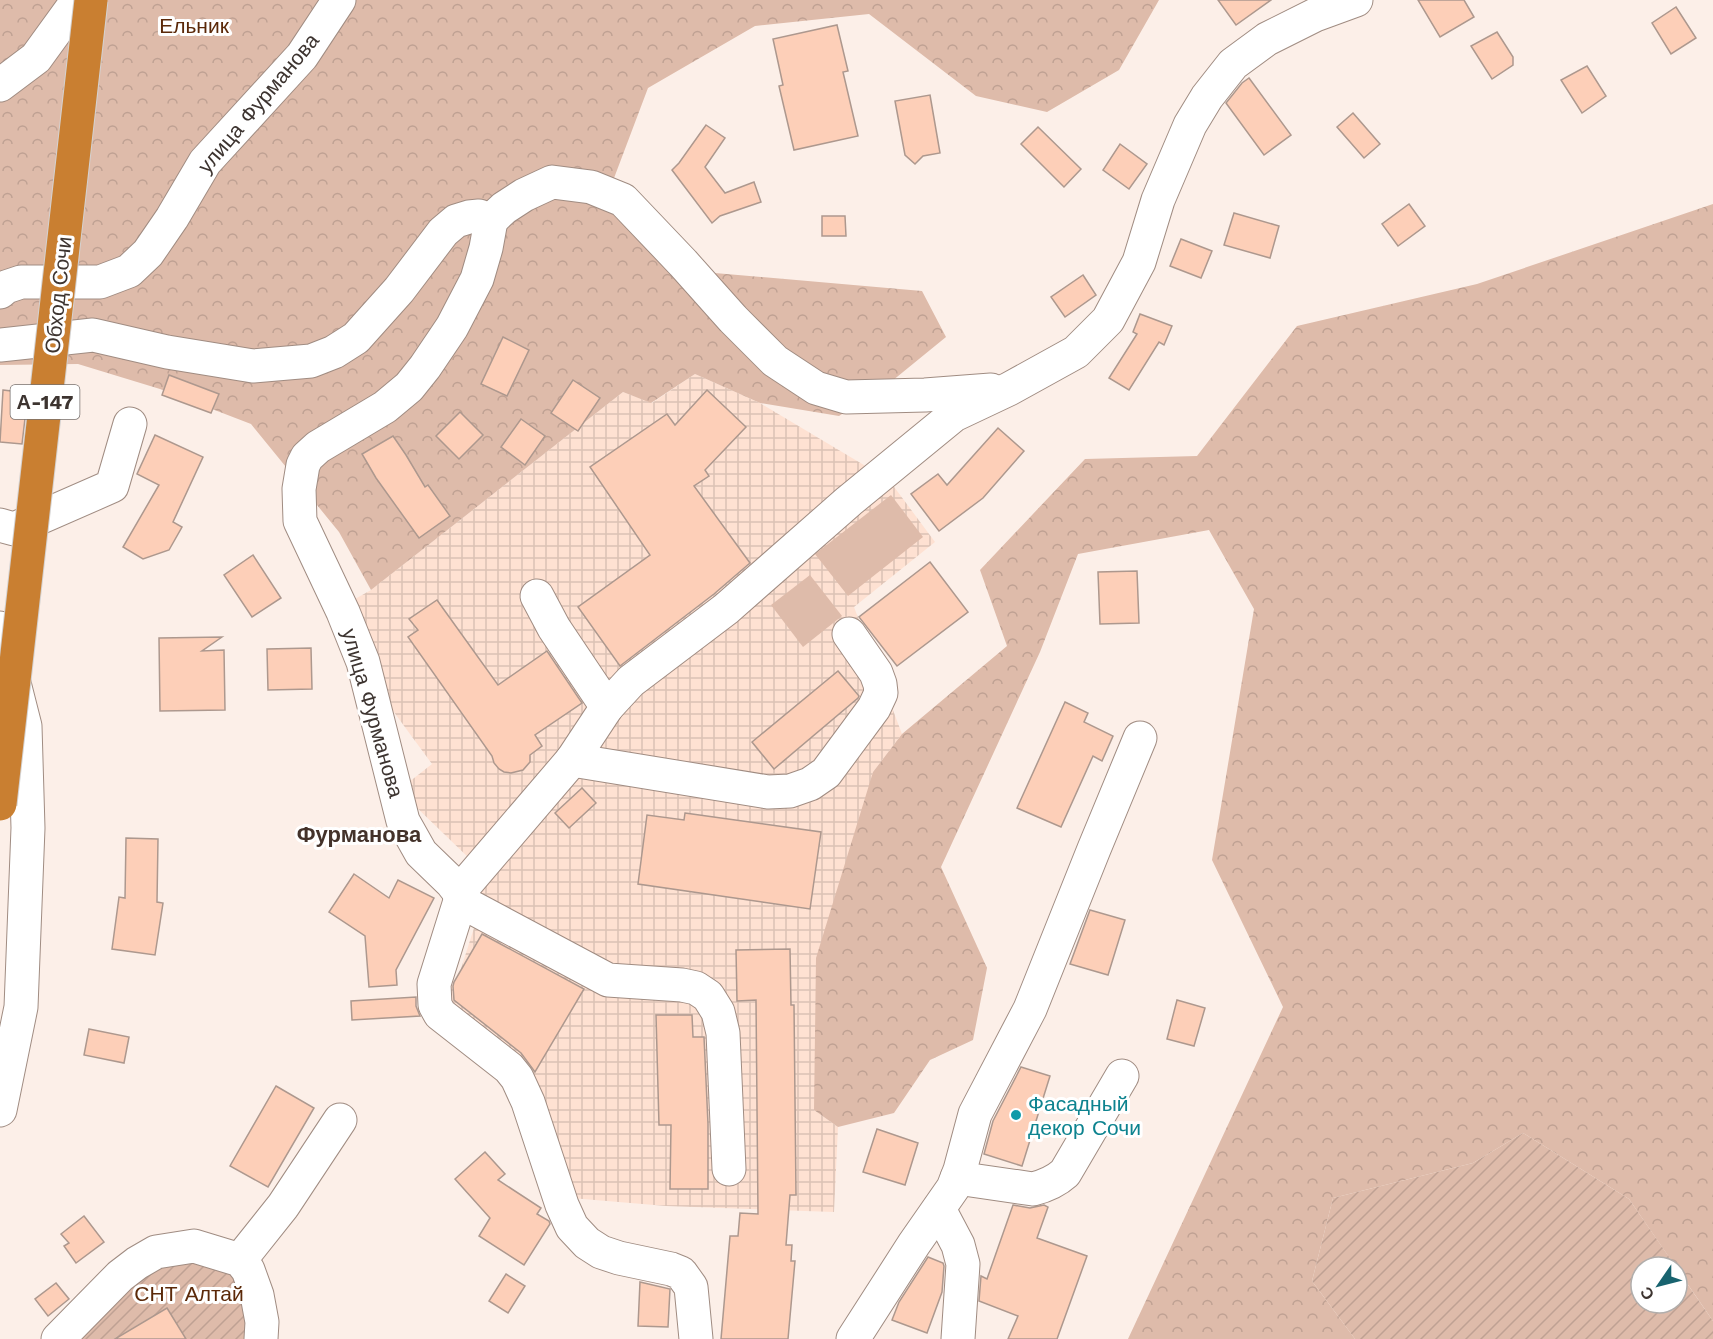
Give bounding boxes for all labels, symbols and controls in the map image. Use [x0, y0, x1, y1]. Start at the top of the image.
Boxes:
park label: Ельник [159, 13, 230, 38]
street label: улица Фурманова [192, 28, 324, 178]
street label: Обход Сочи [39, 235, 77, 355]
road number: А-147 [10, 385, 80, 419]
street label: улица Фурманова [337, 626, 409, 801]
district label: Фурманова [297, 822, 422, 847]
place label: Фасадный декор Сочи [1028, 1091, 1141, 1140]
marker: Фасадный декор Сочи [1009, 1108, 1023, 1122]
north arrow [1629, 1255, 1689, 1315]
park label: СНТ Алтай [134, 1281, 244, 1306]
text: С [1636, 1283, 1658, 1304]

